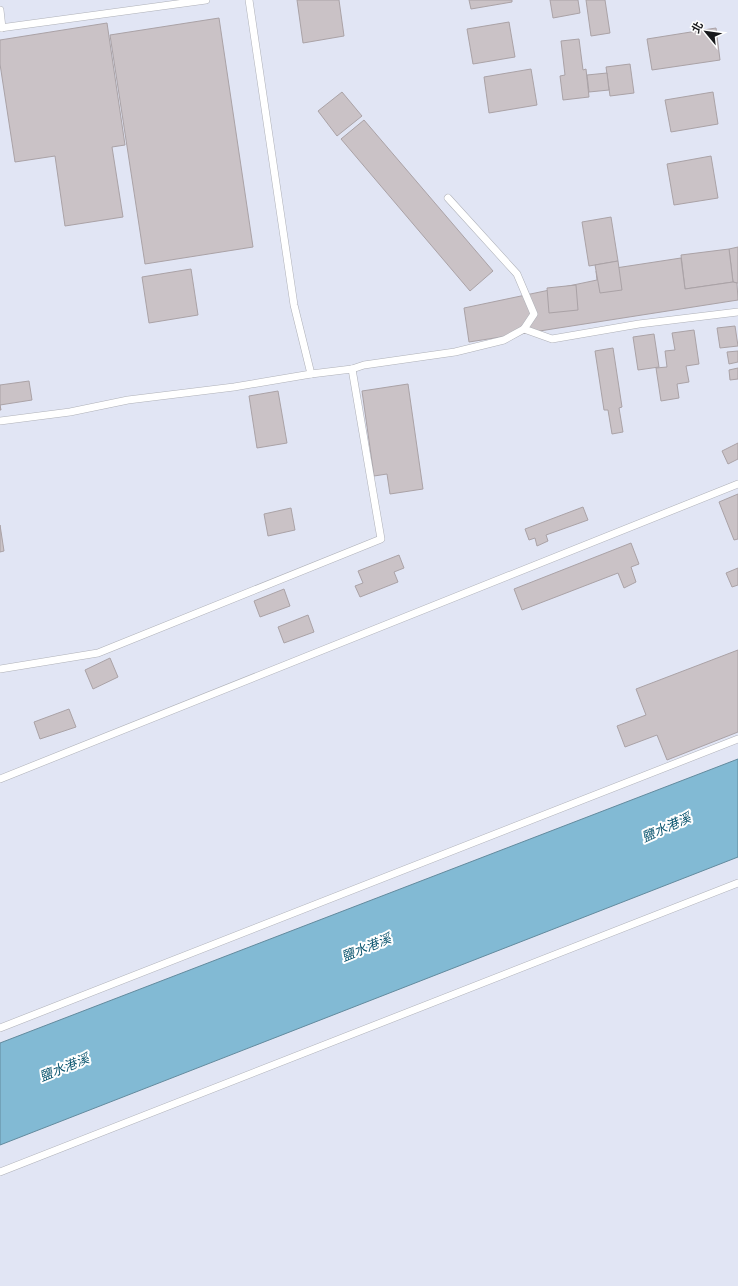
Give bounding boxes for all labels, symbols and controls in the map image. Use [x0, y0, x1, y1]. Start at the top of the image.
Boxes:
north arrow [686, 12, 726, 52]
text: 北 [688, 18, 706, 35]
water label: 鹽水港溪 [639, 807, 695, 846]
water label: 鹽水港溪 [339, 928, 395, 965]
water label: 鹽水港溪 [37, 1048, 93, 1085]

